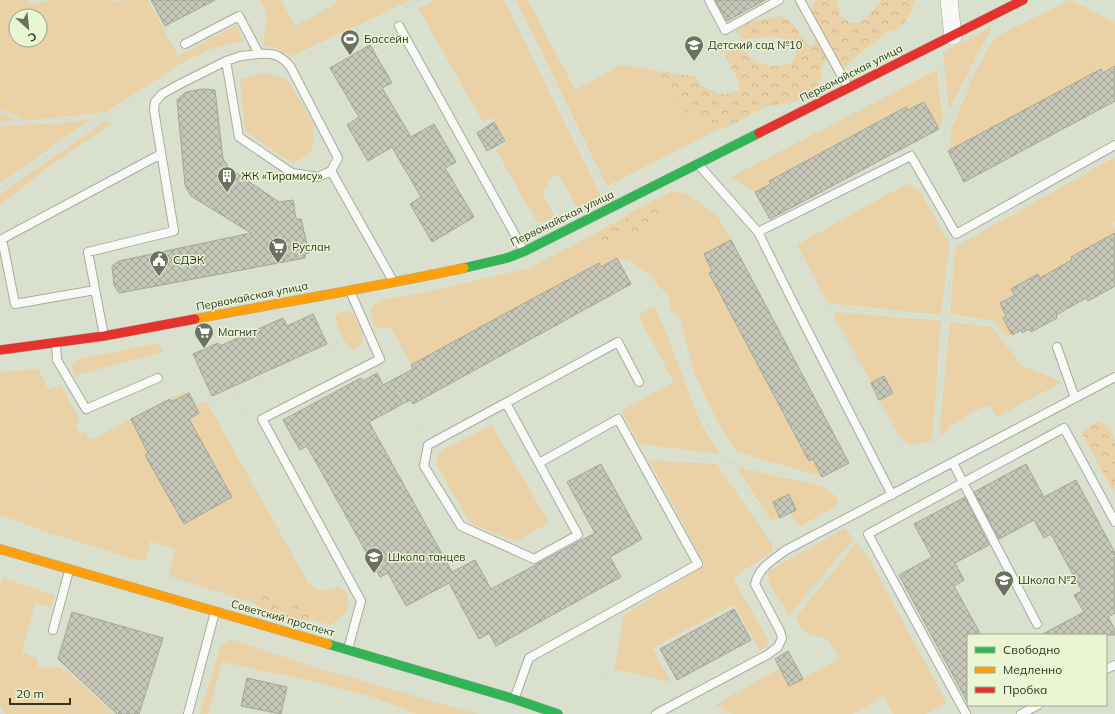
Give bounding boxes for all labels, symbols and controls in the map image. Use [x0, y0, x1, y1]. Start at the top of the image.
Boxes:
north arrow [8, 8, 48, 48]
sports icon: Бассейн [339, 28, 361, 56]
text: С [26, 29, 39, 45]
place label: Бассейн [364, 32, 408, 46]
school or university icon: Детский сад №10 [683, 34, 705, 62]
place label: Детский сад №10 [708, 38, 803, 52]
street label: Первомайская улица [797, 41, 905, 105]
building icon: ЖК «Тирамису» [216, 165, 238, 193]
place label: ЖК «Тирамису» [241, 169, 322, 183]
street label: Первомайская улица [508, 187, 616, 249]
supermarket icon: Руслан [267, 236, 289, 264]
place label: Руслан [292, 240, 330, 254]
public building icon: СДЭК [148, 249, 170, 277]
place label: СДЭК [173, 253, 205, 267]
street label: Первомайская улица [195, 278, 309, 314]
supermarket icon: Магнит [193, 321, 215, 349]
place label: Магнит [218, 325, 257, 339]
school or university icon: Школа танцев [363, 546, 385, 574]
place label: Школа танцев [388, 550, 465, 564]
school or university icon: Школа №2 [993, 569, 1015, 597]
place label: Школа №2 [1018, 573, 1077, 587]
street label: Советский проспект [230, 596, 336, 640]
legend [967, 634, 1107, 706]
text: Свободно [1003, 642, 1060, 657]
text: Медленно [1003, 662, 1062, 677]
scale bar [10, 680, 70, 706]
text: Пробка [1003, 682, 1047, 697]
text: 20 m [16, 686, 44, 701]

